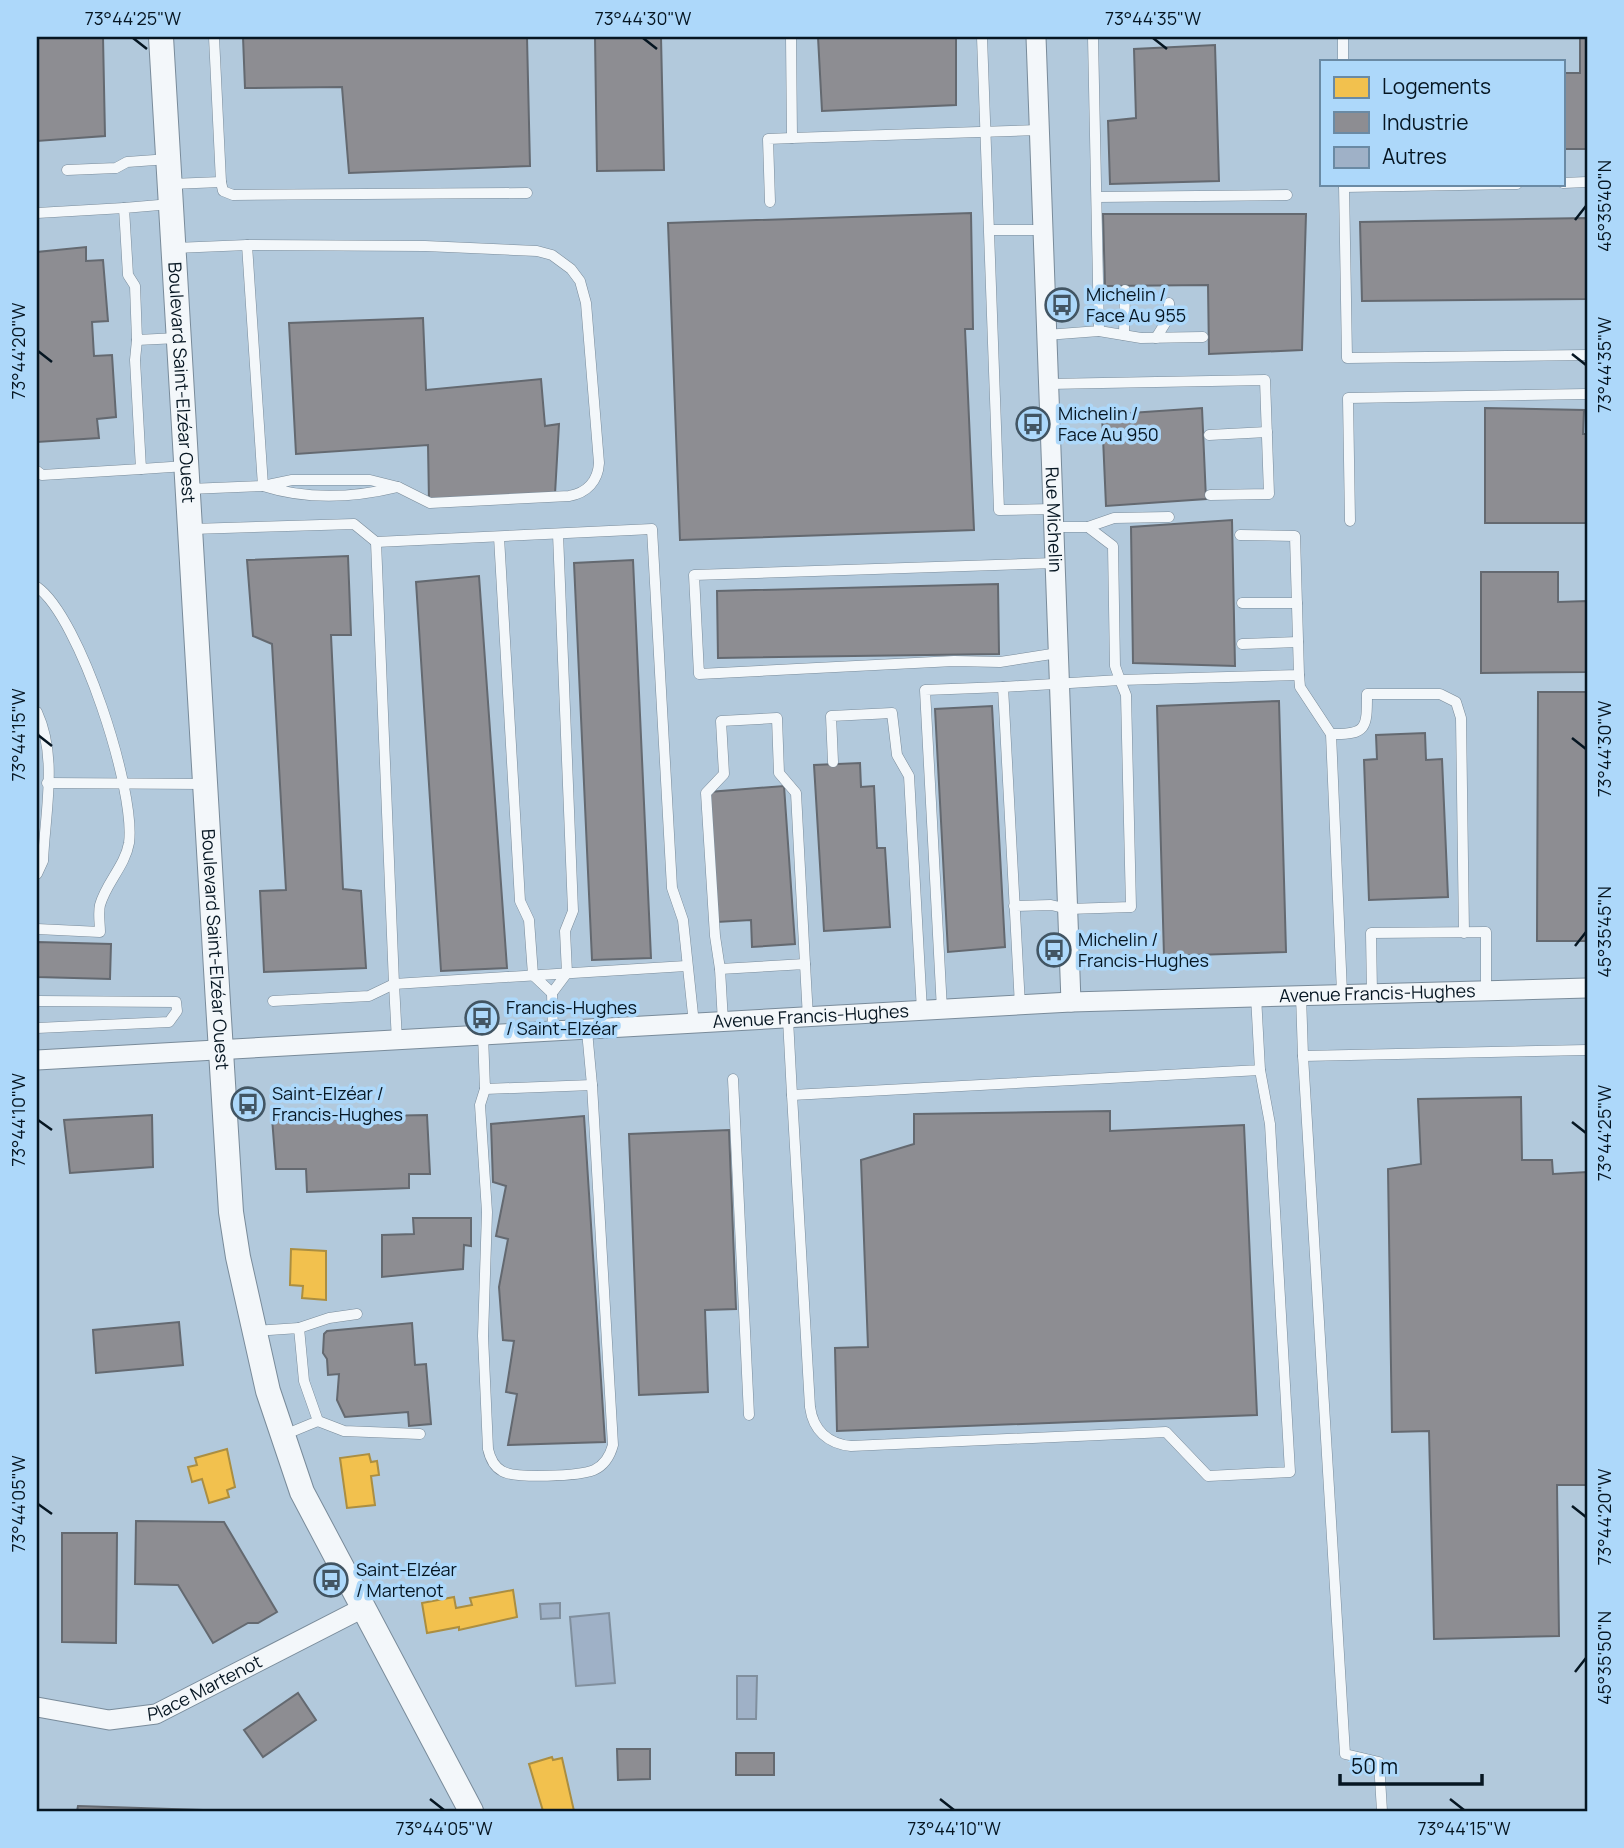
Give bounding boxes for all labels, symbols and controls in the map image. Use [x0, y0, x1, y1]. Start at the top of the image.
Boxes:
text: 73°44'25"W [85, 6, 181, 30]
text: 73°44'30"W [595, 6, 691, 30]
text: 73°44'35"W [1105, 6, 1201, 30]
legend [1320, 60, 1564, 186]
text: Logements [1382, 72, 1491, 100]
text: Industrie [1382, 108, 1468, 136]
text: Autres [1382, 142, 1447, 170]
text: 45°35'40"N [1592, 160, 1616, 252]
street label: Boulevard Saint-Elzéar Ouest [163, 261, 201, 504]
place label: Michelin / Face Au 955 [1086, 282, 1186, 327]
bus stop icon: Michelin / Face Au 955 [1043, 286, 1081, 324]
text: 73°44'20"W [6, 302, 30, 399]
text: 73°44'35"W [1592, 317, 1616, 413]
place label: Michelin / Face Au 950 [1058, 401, 1159, 446]
bus stop icon: Michelin / Face Au 950 [1014, 405, 1052, 443]
street label: Rue Michelin [1041, 466, 1068, 573]
text: 73°44'15"W [6, 688, 30, 782]
text: 73°44'30"W [1592, 701, 1616, 797]
street label: Boulevard Saint-Elzéar Ouest [197, 828, 235, 1071]
text: 45°35'45"N [1592, 886, 1616, 978]
place label: Michelin / Francis-Hughes [1078, 927, 1209, 972]
bus stop icon: Michelin / Francis-Hughes [1035, 931, 1073, 969]
street label: Avenue Francis-Hughes [1279, 978, 1476, 1007]
place label: Francis-Hughes / Saint-Elzéar [506, 995, 637, 1040]
street label: Avenue Francis-Hughes [712, 998, 909, 1033]
bus stop icon: Francis-Hughes / Saint-Elzéar [463, 999, 501, 1037]
text: 73°44'10"W [6, 1073, 30, 1167]
place label: Saint-Elzéar / Francis-Hughes [272, 1081, 403, 1126]
bus stop icon: Saint-Elzéar / Francis-Hughes [229, 1085, 267, 1123]
text: 73°44'25"W [1592, 1085, 1616, 1181]
text: 73°44'05"W [6, 1455, 30, 1553]
text: 73°44'20"W [1592, 1468, 1616, 1565]
place label: Saint-Elzéar / Martenot [356, 1557, 458, 1602]
bus stop icon: Saint-Elzéar / Martenot [312, 1561, 350, 1599]
text: 45°35'50"N [1592, 1611, 1616, 1705]
street label: Place Martenot [146, 1649, 266, 1726]
scale bar [1340, 1743, 1482, 1787]
text: 50 m [1351, 1752, 1398, 1780]
text: 73°44'05"W [395, 1816, 493, 1840]
text: 73°44'10"W [907, 1816, 1001, 1840]
text: 73°44'15"W [1417, 1816, 1511, 1840]

